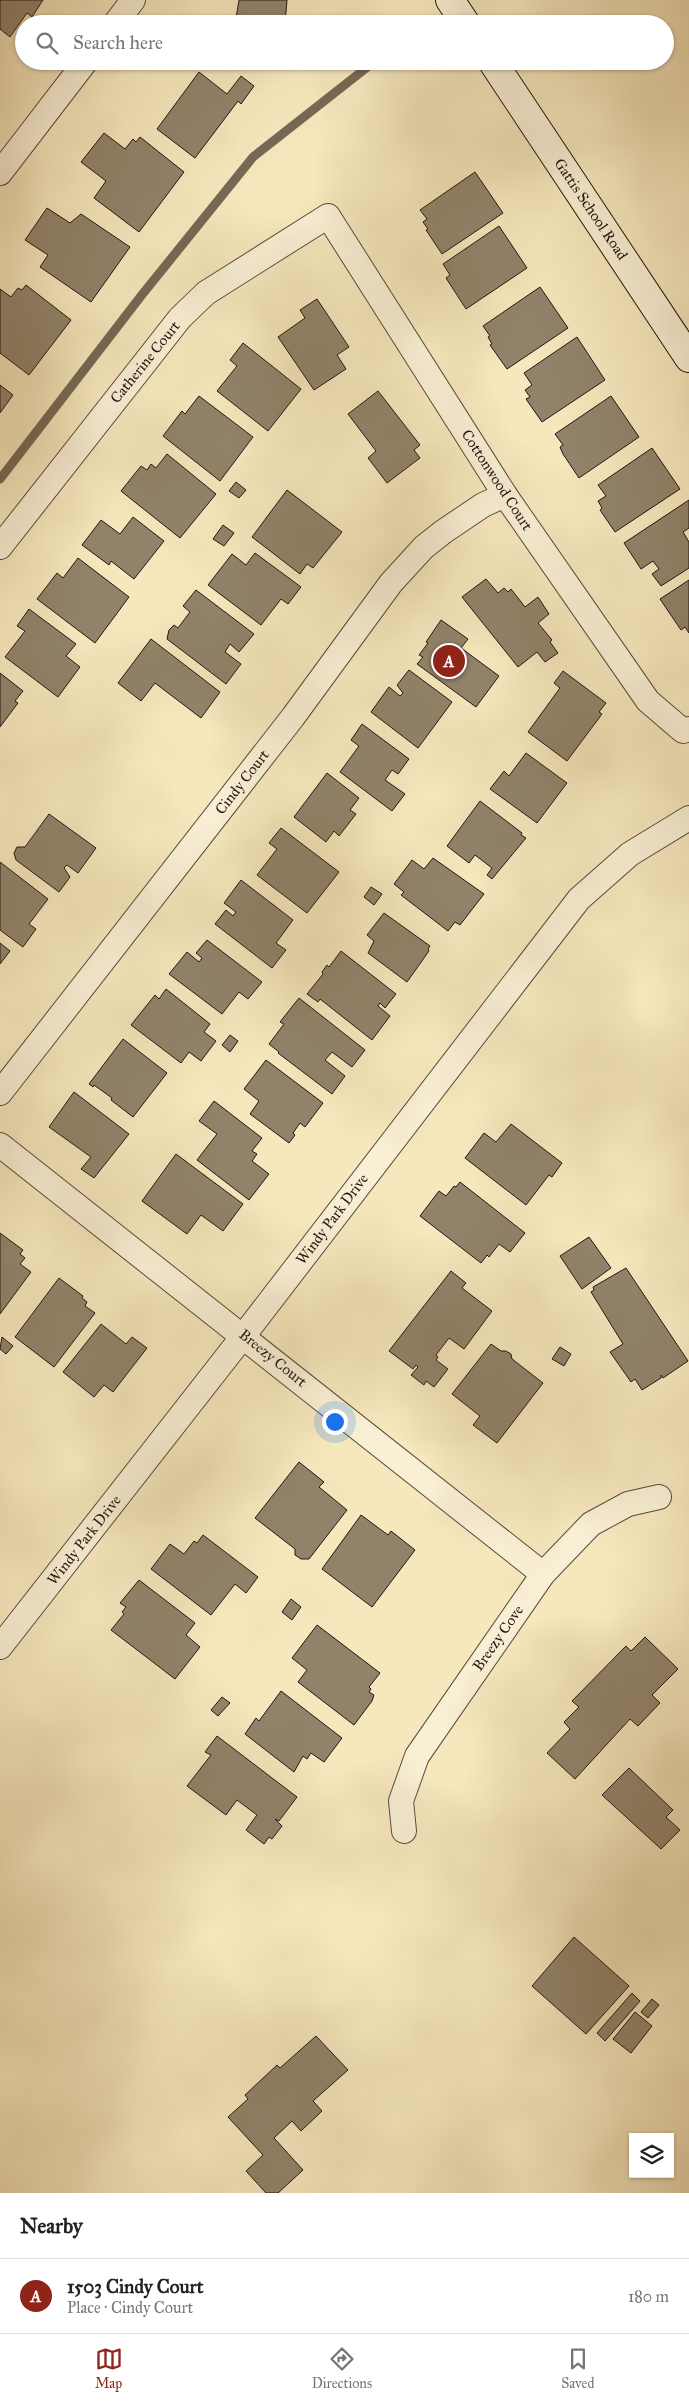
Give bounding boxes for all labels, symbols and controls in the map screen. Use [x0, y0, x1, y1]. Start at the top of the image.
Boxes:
search box [15, 15, 674, 70]
icon: search [33, 29, 61, 57]
text: Search here [73, 31, 163, 54]
street label: Gattis School Road [550, 155, 632, 264]
street label: Catherine Court [106, 317, 184, 407]
street label: Cottonwood Court [458, 426, 537, 534]
pin: A [433, 642, 465, 680]
street label: Cindy Court [211, 746, 273, 818]
street label: Windy Park Drive [292, 1170, 372, 1268]
street label: Breezy Court [236, 1325, 311, 1391]
your location [322, 1409, 348, 1435]
street label: Windy Park Drive [43, 1491, 125, 1589]
street label: Breezy Cove [469, 1602, 527, 1674]
map controls [629, 2133, 674, 2178]
button: layers [629, 2133, 674, 2178]
text: Nearby [20, 2213, 83, 2239]
text: 1503 Cindy Court [67, 2275, 203, 2298]
text: A [31, 2287, 41, 2306]
text: 180 m [628, 2287, 669, 2306]
text: Place · Cindy Court [67, 2298, 193, 2317]
tab: Map [95, 2345, 123, 2392]
tab: Directions [312, 2345, 372, 2392]
tab: Saved [561, 2345, 594, 2392]

